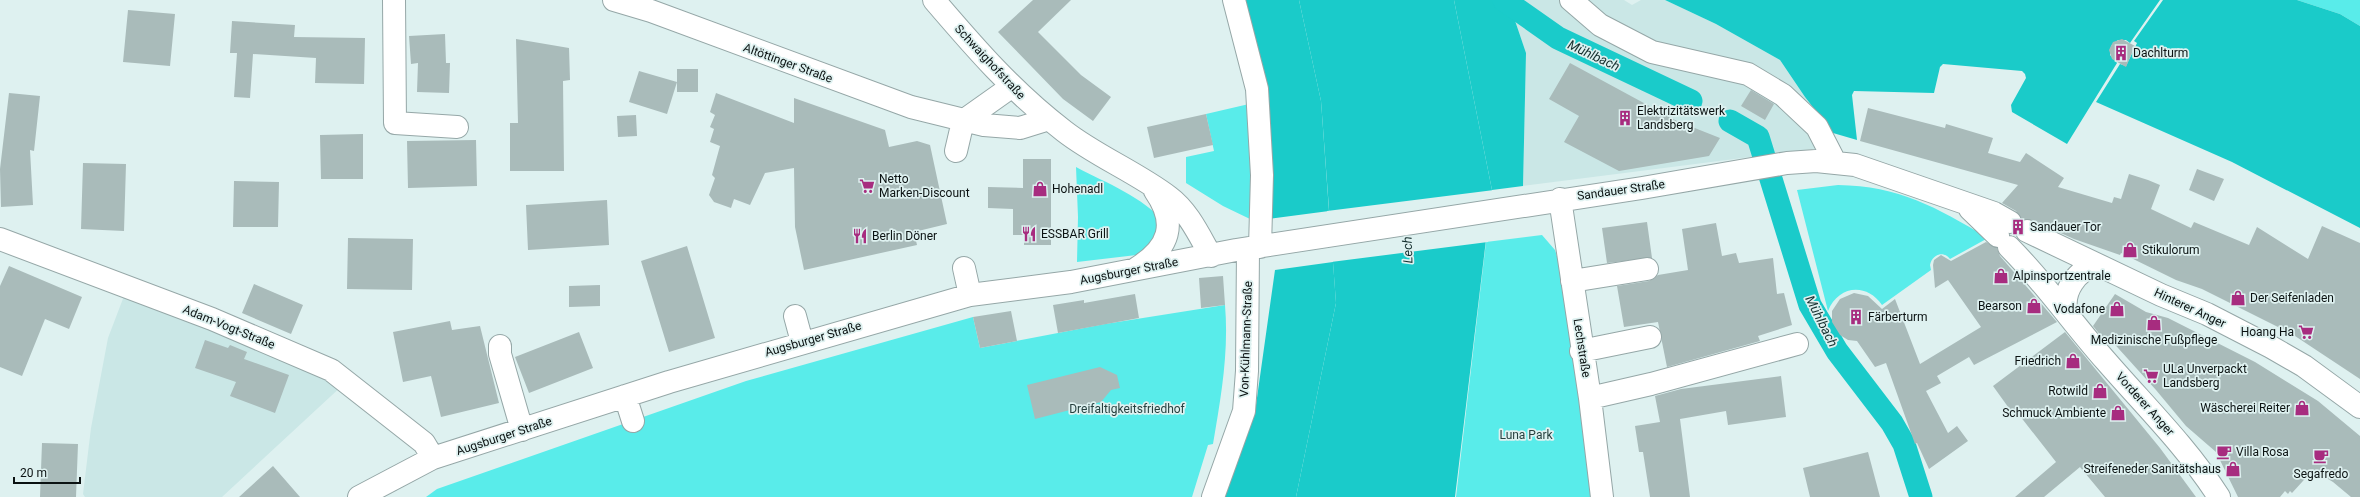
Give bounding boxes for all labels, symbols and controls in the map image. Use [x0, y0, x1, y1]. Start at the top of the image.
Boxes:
street label: Schwaighofstraße [952, 22, 1028, 102]
water label: Mühlbach [1565, 37, 1622, 74]
street label: Altöttinger Straße [742, 40, 834, 86]
building icon: Dachlturm [2112, 44, 2130, 62]
place label: Dachlturm [2133, 46, 2188, 60]
place label: Elektrizitätswerk Landsberg [1637, 104, 1726, 132]
building icon: Elektrizitätswerk Landsberg [1616, 109, 1634, 127]
place label: Netto Marken-Discount [879, 172, 970, 200]
supermarket icon: Netto Marken-Discount [858, 177, 876, 195]
street label: Sandauer Straße [1576, 177, 1666, 203]
shop icon: Hohenadl [1031, 180, 1049, 198]
place label: Hohenadl [1052, 182, 1103, 196]
building icon: Sandauer Tor [2009, 218, 2027, 236]
place label: Sandauer Tor [2030, 220, 2101, 234]
restaurant icon: ESSBAR Grill [1020, 225, 1038, 243]
restaurant icon: Berlin Döner [851, 227, 869, 245]
place label: ESSBAR Grill [1041, 227, 1109, 241]
place label: Berlin Döner [872, 229, 937, 243]
water label: Lech [1400, 236, 1415, 264]
shop icon: Stikulorum [2121, 241, 2139, 259]
place label: Stikulorum [2142, 243, 2200, 257]
street label: Augsburger Straße [1079, 255, 1179, 287]
shop icon: Alpinsportzentrale [1992, 267, 2010, 285]
place label: Alpinsportzentrale [2013, 269, 2111, 283]
street label: Von-Kühlmann-Straße [1237, 281, 1255, 397]
street label: Hinterer Anger [2152, 285, 2228, 331]
shop icon: Der Seifenladen [2229, 289, 2247, 307]
place label: Der Seifenladen [2250, 291, 2334, 305]
water label: Mühlbach [1802, 293, 1841, 349]
shop icon: Bearson [2025, 297, 2043, 315]
place label: Bearson [1978, 299, 2022, 313]
shop icon: Vodafone [2108, 300, 2126, 318]
street label: Adam-Vogt-Straße [181, 302, 277, 352]
place label: Vodafone [2053, 302, 2105, 316]
building icon: Färberturm [1847, 308, 1865, 326]
place label: Färberturm [1868, 310, 1928, 324]
shop icon: Medizinische Fußpflege [2145, 314, 2163, 332]
street label: Lechstraße [1570, 317, 1594, 379]
street label: Augsburger Straße [763, 319, 863, 359]
supermarket icon: Hoang Ha [2297, 323, 2315, 341]
place label: Hoang Ha [2241, 325, 2294, 339]
place label: Medizinische Fußpflege [2091, 333, 2217, 347]
shop icon: Friedrich [2064, 352, 2082, 370]
place label: Friedrich [2015, 354, 2061, 368]
place label: ULa Unverpackt Landsberg [2163, 362, 2247, 390]
supermarket icon: ULa Unverpackt Landsberg [2142, 367, 2160, 385]
street label: Vorderer Anger [2113, 369, 2177, 439]
shop icon: Rotwild [2091, 382, 2109, 400]
place label: Rotwild [2048, 384, 2088, 398]
shop icon: Wäscherei Reiter [2293, 399, 2311, 417]
place label: Wäscherei Reiter [2200, 401, 2290, 415]
park label: Dreifaltigkeitsfriedhof [1069, 402, 1186, 416]
shop icon: Schmuck Ambiente [2109, 404, 2127, 422]
place label: Schmuck Ambiente [2002, 406, 2106, 420]
street label: Augsburger Straße [454, 414, 554, 458]
park label: Luna Park [1499, 428, 1553, 442]
cafe icon: Villa Rosa [2215, 443, 2233, 461]
place label: Villa Rosa [2236, 445, 2289, 459]
cafe icon: Segafredo [2312, 447, 2330, 465]
scale bar [14, 459, 80, 485]
shop icon: Streifeneder Sanitätshaus [2224, 460, 2242, 478]
place label: Streifeneder Sanitätshaus [2083, 462, 2221, 476]
text: 20 m [20, 466, 47, 480]
place label: Segafredo [2294, 467, 2349, 481]

